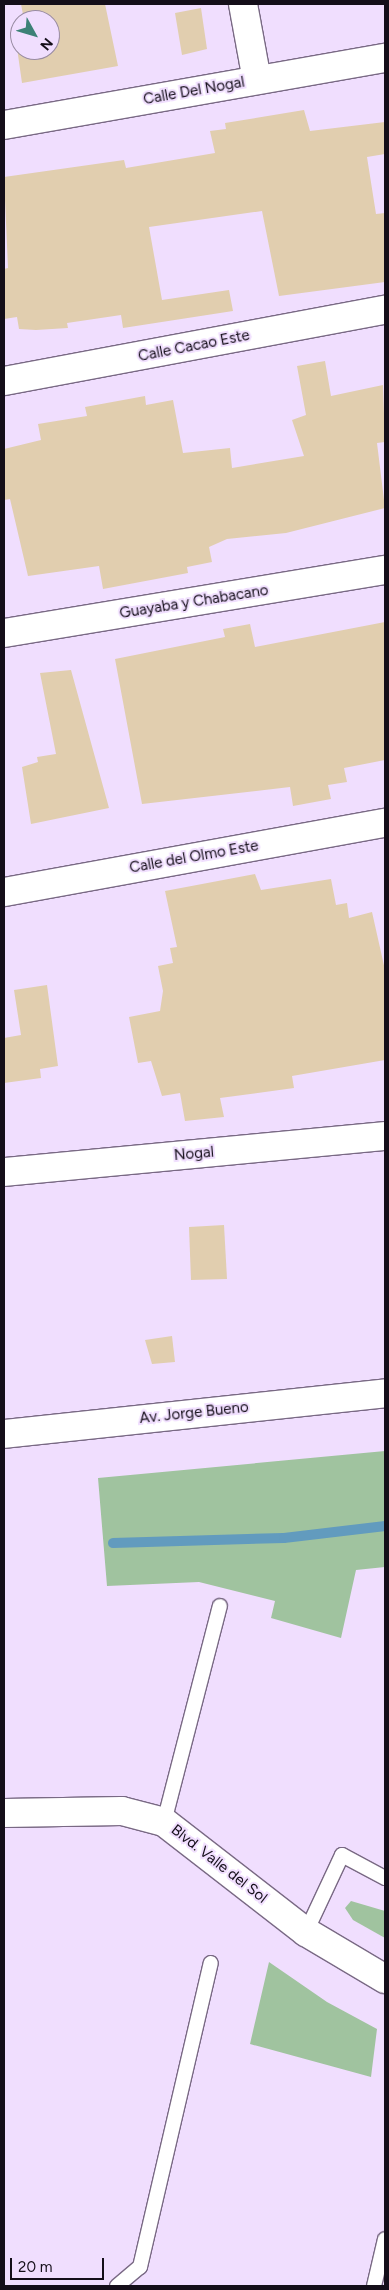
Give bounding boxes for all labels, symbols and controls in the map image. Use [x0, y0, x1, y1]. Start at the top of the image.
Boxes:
north arrow [10, 10, 60, 60]
text: N [36, 35, 56, 54]
street label: Calle Del Nogal [142, 73, 246, 109]
street label: Calle Cacao Este [137, 326, 251, 366]
street label: Guayaba y Chabacano [118, 581, 270, 623]
street label: Calle del Olmo Este [128, 837, 260, 877]
street label: Nogal [173, 1143, 215, 1165]
street label: Av. Jorge Bueno [139, 1398, 249, 1428]
street label: Blvd. Valle del Sol [167, 1821, 271, 1907]
scale bar [12, 2248, 106, 2280]
text: 20 m [18, 2258, 52, 2276]

